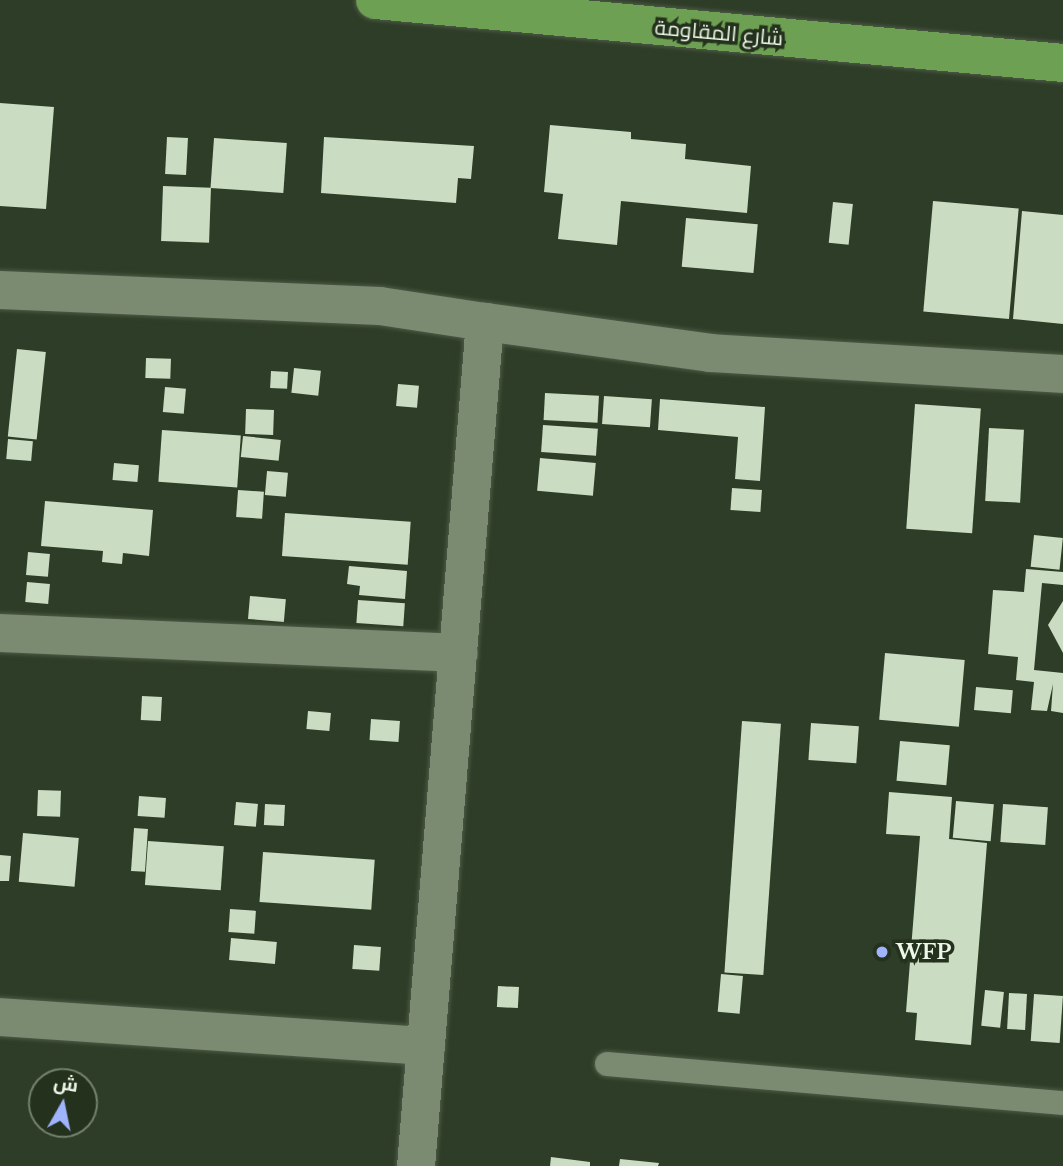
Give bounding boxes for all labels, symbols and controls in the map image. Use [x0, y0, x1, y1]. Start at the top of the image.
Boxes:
street label: شارع المقاومة [654, 15, 784, 51]
place label: WFP [896, 939, 951, 965]
marker: WFP [874, 944, 890, 960]
north arrow [28, 1068, 98, 1138]
text: ش [52, 1070, 80, 1097]

